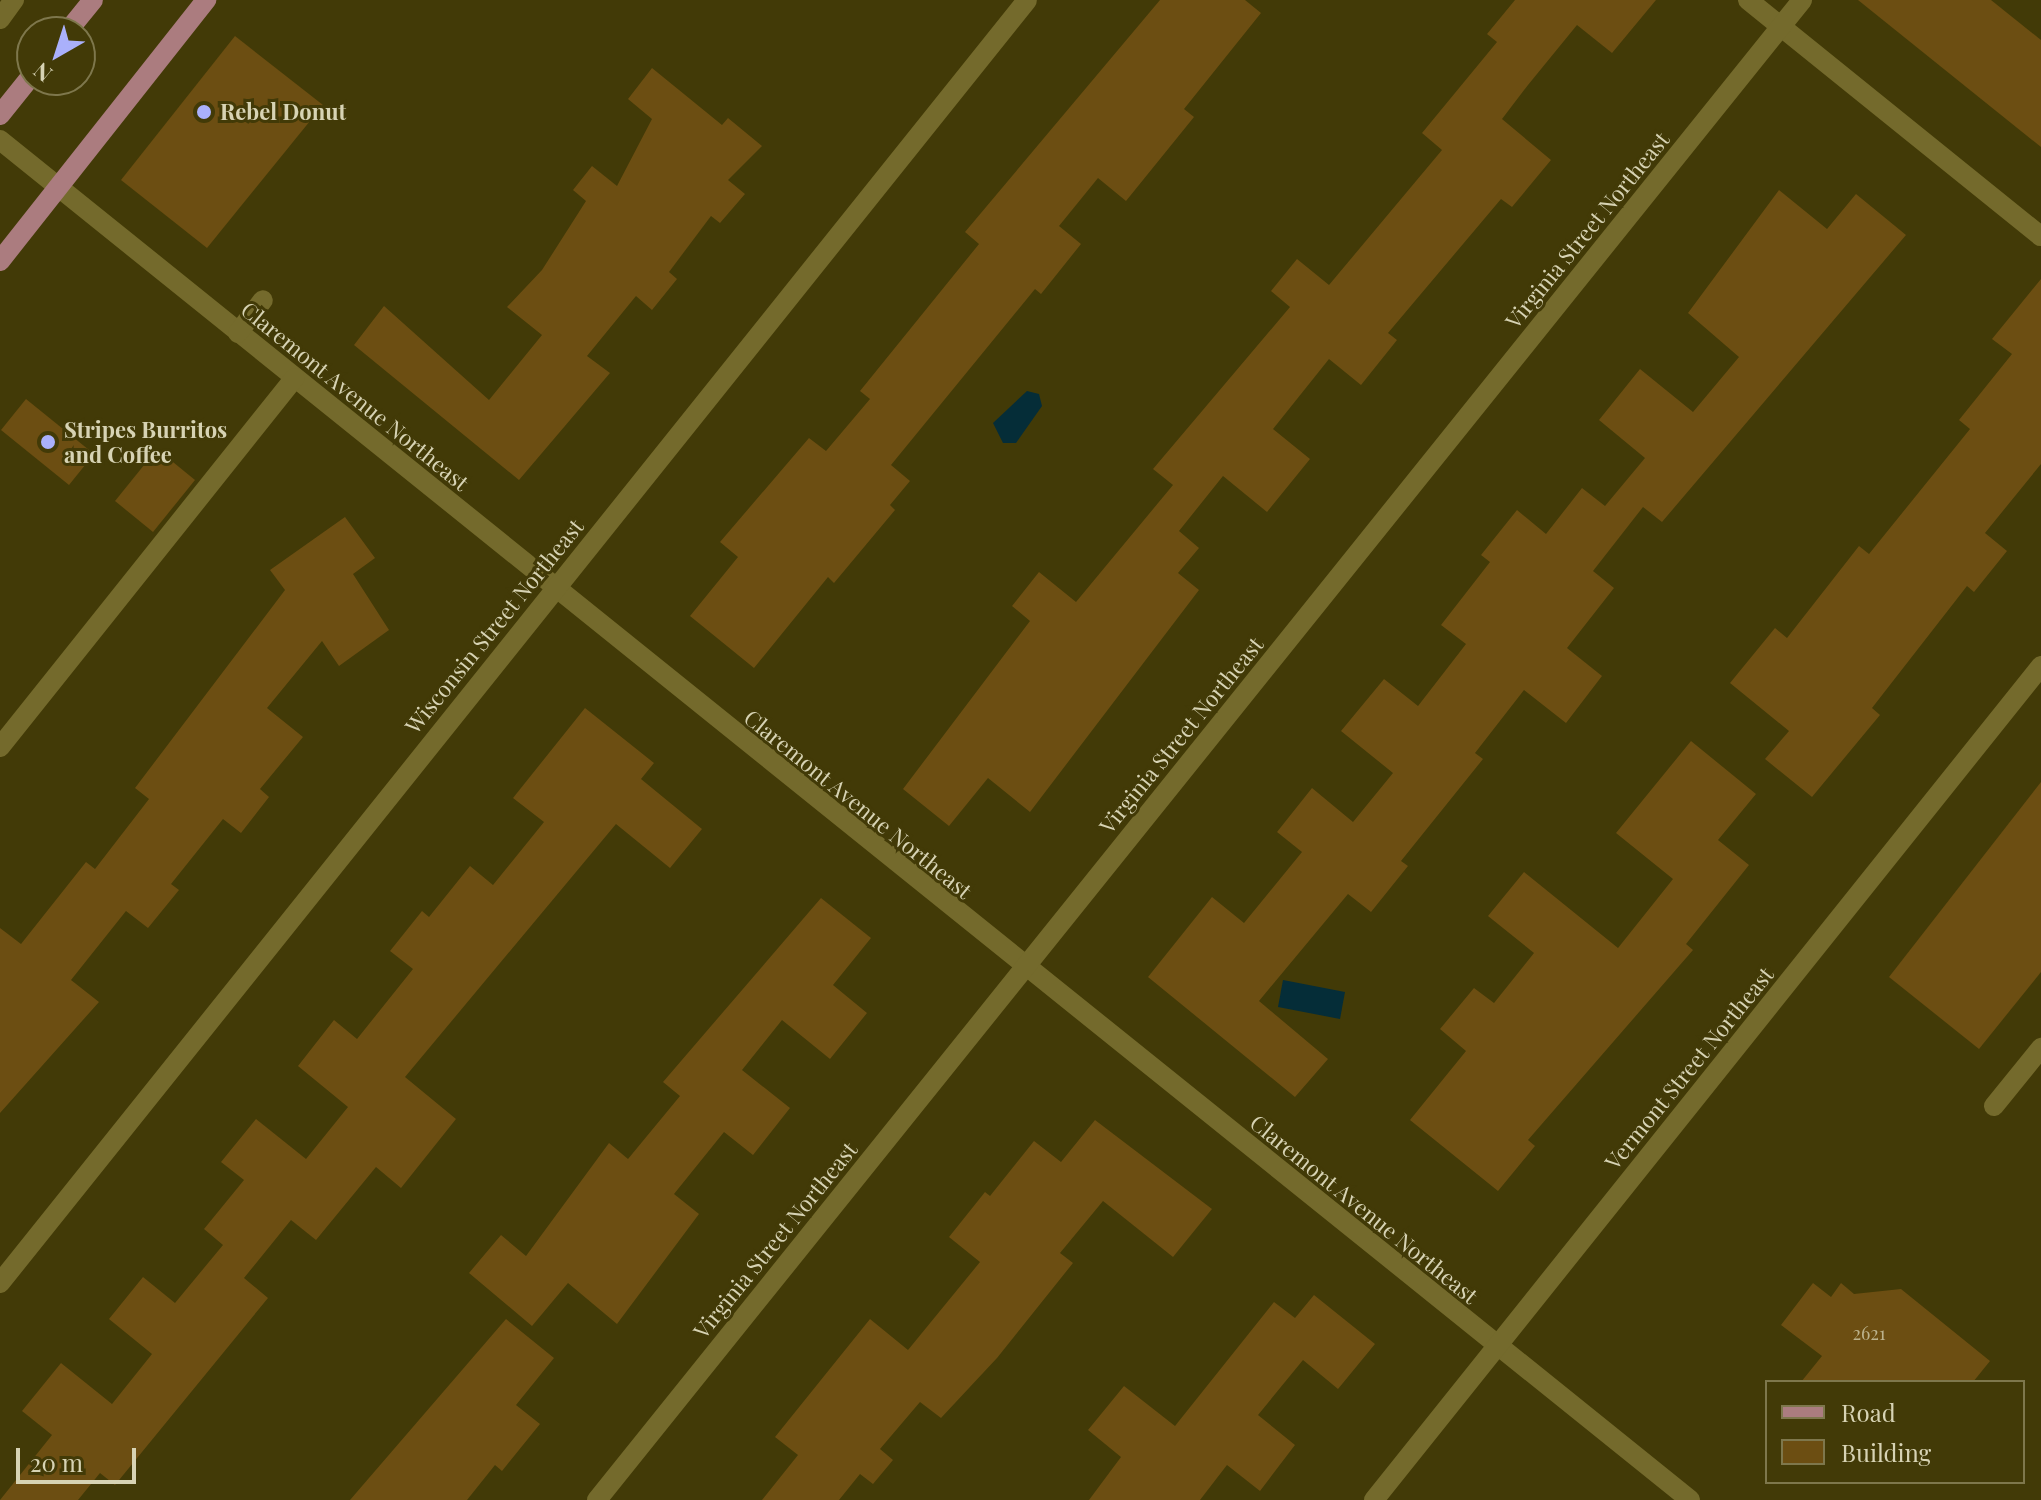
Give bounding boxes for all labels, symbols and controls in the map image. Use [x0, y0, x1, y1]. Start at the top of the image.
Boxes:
north arrow [16, 16, 96, 96]
text: N [27, 56, 58, 90]
place label: Rebel Donut [220, 99, 346, 125]
marker: Rebel Donut [195, 103, 213, 121]
street label: Virginia Street Northeast [1499, 126, 1675, 334]
street label: Claremont Avenue Northeast [235, 296, 475, 496]
place label: Stripes Burritos and Coffee [64, 416, 227, 468]
marker: Stripes Burritos and Coffee [39, 433, 57, 451]
street label: Wisconsin Street Northeast [399, 513, 589, 739]
street label: Virginia Street Northeast [1093, 631, 1269, 839]
street label: Claremont Avenue Northeast [738, 704, 978, 904]
street label: Vermont Street Northeast [1599, 961, 1779, 1175]
street label: Claremont Avenue Northeast [1244, 1109, 1484, 1309]
street label: Virginia Street Northeast [687, 1136, 863, 1344]
house number: 2621 [1852, 1322, 1886, 1344]
legend [1765, 1380, 2025, 1484]
text: Road [1841, 1396, 1896, 1428]
scale bar [20, 1432, 140, 1482]
text: Building [1841, 1436, 1931, 1468]
text: 20 m [30, 1446, 83, 1478]

